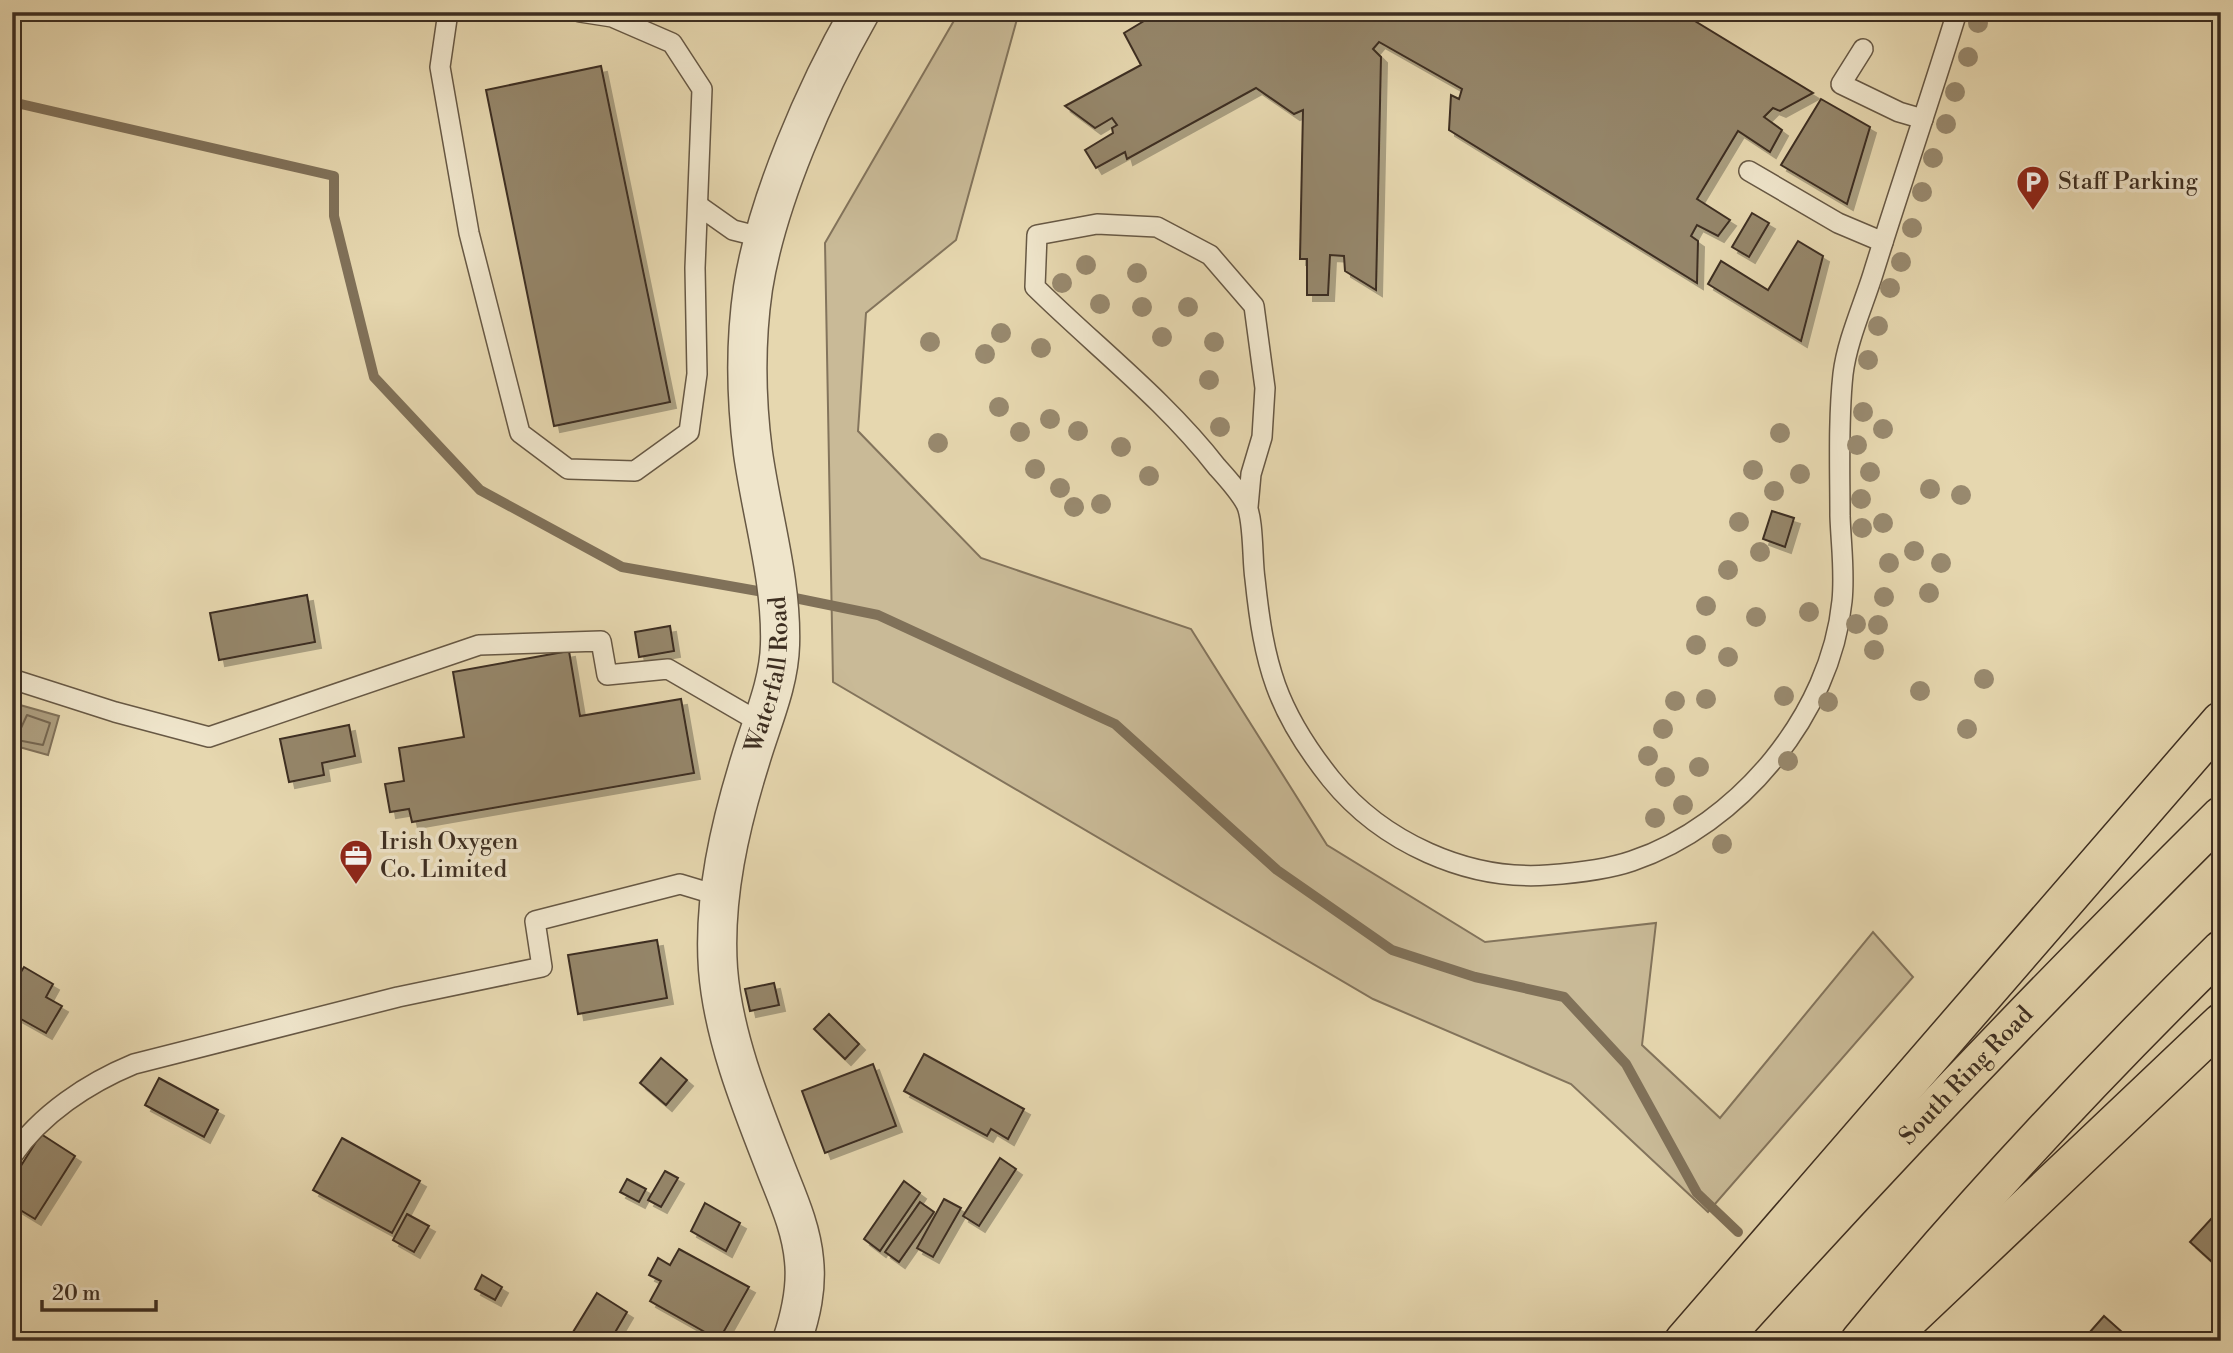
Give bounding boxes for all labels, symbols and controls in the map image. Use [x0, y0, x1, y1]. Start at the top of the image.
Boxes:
parking icon: Staff Parking [2014, 163, 2052, 212]
place label: Staff Parking [2058, 167, 2198, 197]
street label: Waterfall Road [738, 595, 795, 758]
place label: Irish Oxygen Co. Limited [380, 827, 518, 885]
office icon: Irish Oxygen Co. Limited [337, 837, 375, 886]
street label: South Ring Road [1893, 1000, 2040, 1152]
scale bar [42, 1269, 156, 1313]
text: 20 m [52, 1281, 101, 1307]

